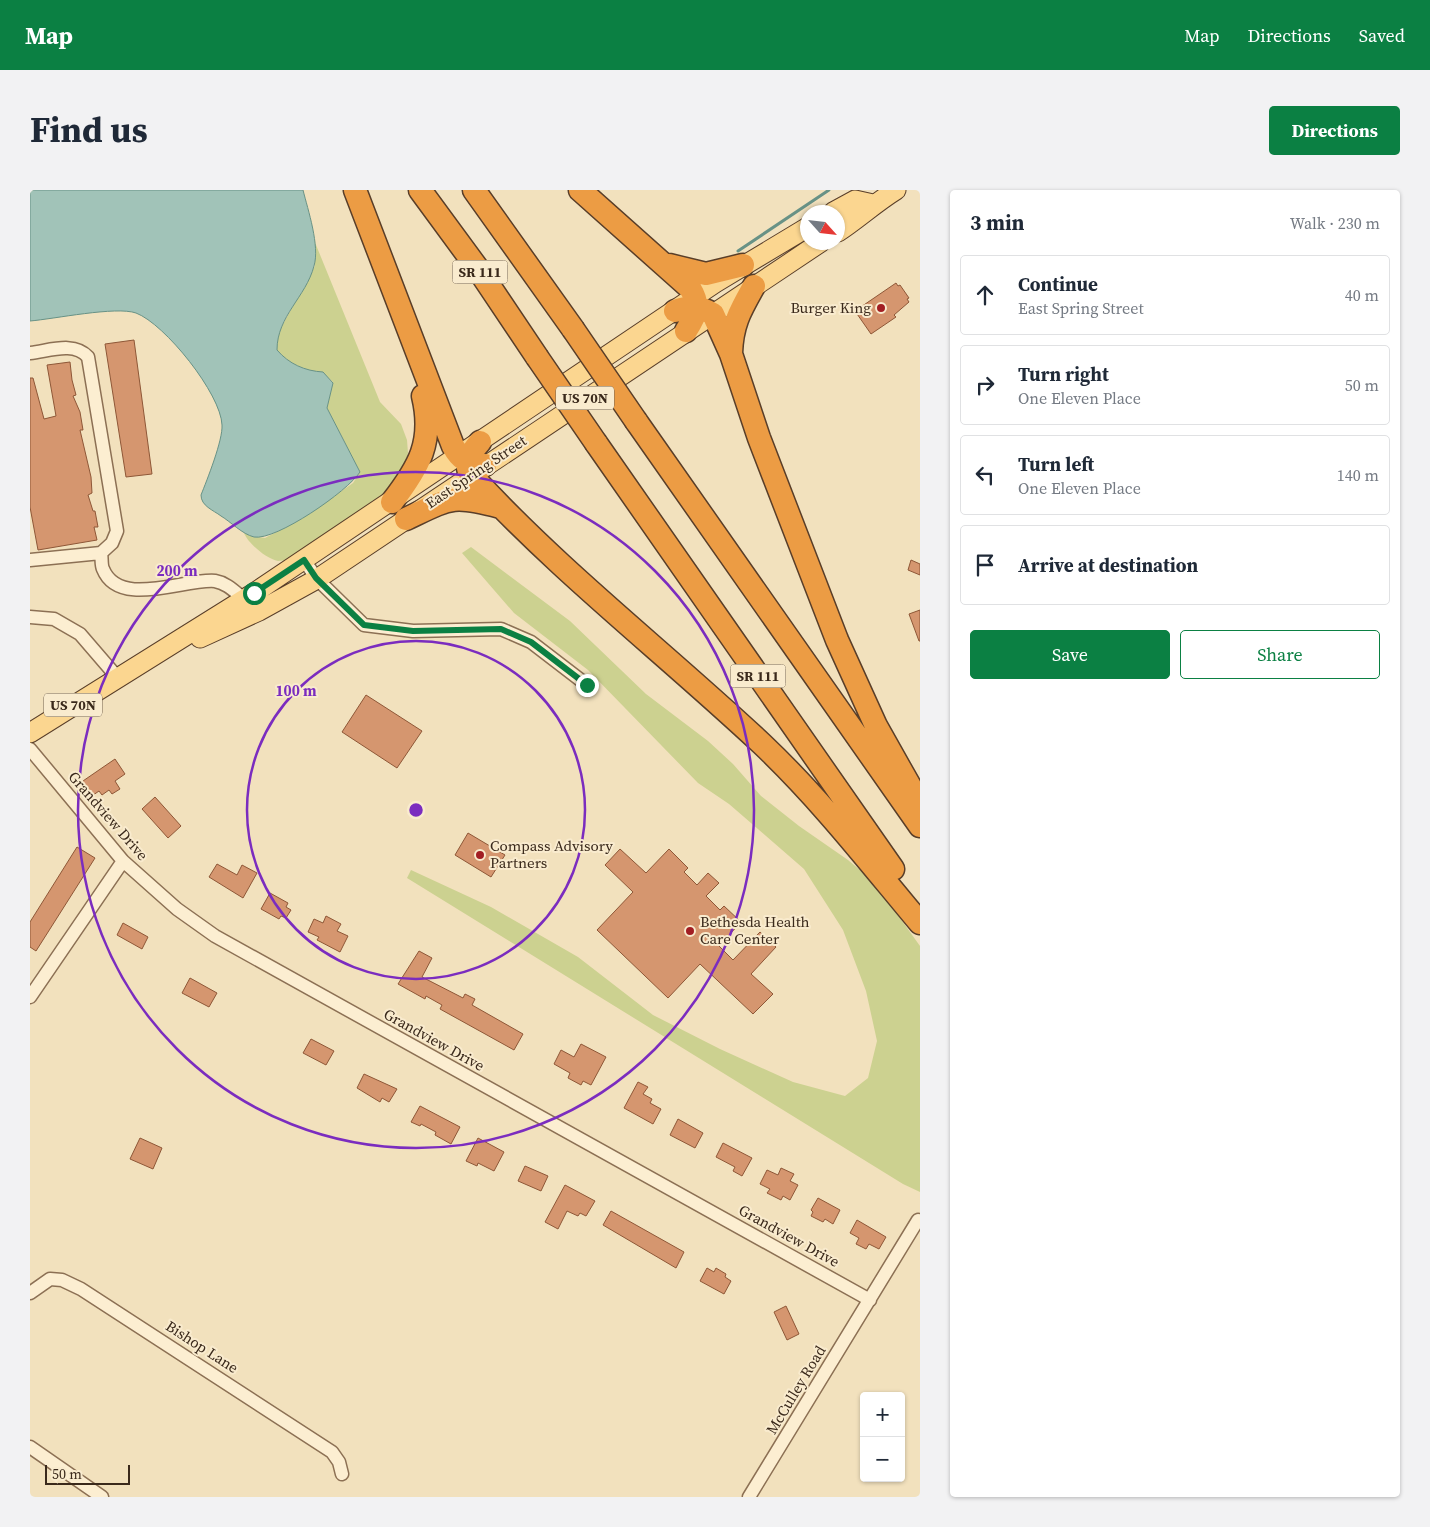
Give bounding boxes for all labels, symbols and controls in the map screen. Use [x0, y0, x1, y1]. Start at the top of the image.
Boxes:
text: Map [25, 19, 73, 52]
text: Map [1184, 23, 1220, 48]
text: Directions [1248, 23, 1331, 48]
text: Saved [1359, 23, 1405, 48]
text: Find us [30, 106, 148, 154]
button: Directions [1269, 106, 1400, 155]
north arrow [800, 205, 845, 250]
text: 3 min [970, 208, 1025, 237]
text: Walk · 230 m [1290, 212, 1380, 234]
road number: SR 111 [452, 260, 508, 284]
text: Continue [1018, 271, 1098, 297]
icon: ahead [971, 281, 999, 309]
text: 40 m [1345, 284, 1379, 306]
place label: Burger King [790, 297, 871, 318]
text: East Spring Street [1018, 297, 1144, 319]
marker: Burger King [875, 302, 887, 314]
text: Turn right [1018, 361, 1109, 387]
icon: right [971, 371, 999, 399]
text: 50 m [1345, 374, 1379, 396]
road number: US 70N [556, 387, 614, 410]
text: One Eleven Place [1018, 387, 1141, 409]
street label: East Spring Street [421, 430, 531, 513]
text: Turn left [1018, 451, 1094, 477]
icon: left [971, 461, 999, 489]
text: 140 m [1337, 464, 1379, 486]
text: One Eleven Place [1018, 477, 1141, 499]
icon: arrive [971, 551, 999, 579]
text: Arrive at destination [1018, 552, 1198, 578]
text: 200 m [156, 560, 198, 581]
route start [243, 582, 266, 605]
button: Save [970, 630, 1170, 679]
button: Share [1180, 630, 1380, 679]
road number: SR 111 [730, 664, 786, 688]
route end [576, 674, 599, 697]
text: 100 m [275, 680, 317, 701]
road number: US 70N [44, 694, 102, 716]
street label: Grandview Drive [64, 766, 153, 865]
centre of rings [407, 801, 425, 819]
place label: Compass Advisory Partners [490, 835, 613, 873]
marker: Compass Advisory Partners [474, 849, 486, 861]
place label: Bethesda Health Care Center [700, 911, 810, 949]
marker: Bethesda Health Care Center [684, 925, 696, 937]
street label: Grandview Drive [380, 1003, 489, 1076]
street label: Grandview Drive [735, 1199, 844, 1272]
street label: Bishop Lane [162, 1315, 243, 1378]
street label: McCulley Road [761, 1341, 831, 1438]
map controls [860, 1392, 905, 1482]
button: + [860, 1392, 905, 1437]
button: − [860, 1437, 905, 1482]
scale bar [45, 1462, 130, 1485]
text: 50 m [52, 1464, 82, 1484]

